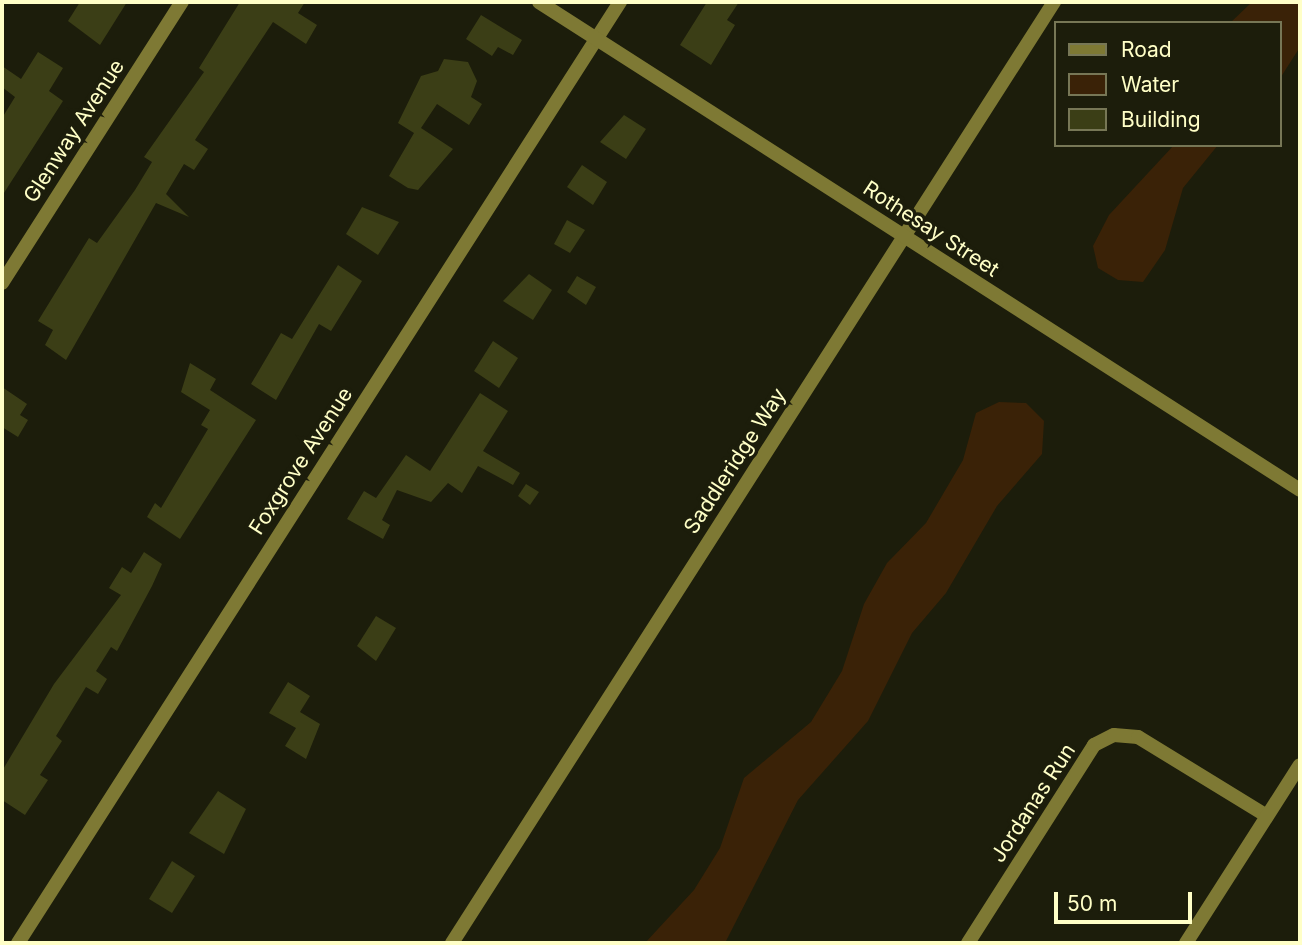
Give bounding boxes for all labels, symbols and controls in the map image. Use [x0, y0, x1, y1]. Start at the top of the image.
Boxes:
legend [1054, 21, 1281, 147]
text: Road [1121, 37, 1172, 62]
street label: Glenway Avenue [18, 55, 130, 207]
text: Water [1121, 72, 1179, 97]
text: Building [1121, 107, 1201, 132]
street label: Rothesay Street [858, 176, 1004, 282]
street label: Foxgrove Avenue [244, 383, 358, 539]
street label: Saddleridge Way [679, 384, 791, 538]
street label: Jordanas Run [985, 739, 1081, 867]
scale bar [1057, 878, 1195, 922]
text: 50 m [1067, 891, 1117, 916]

